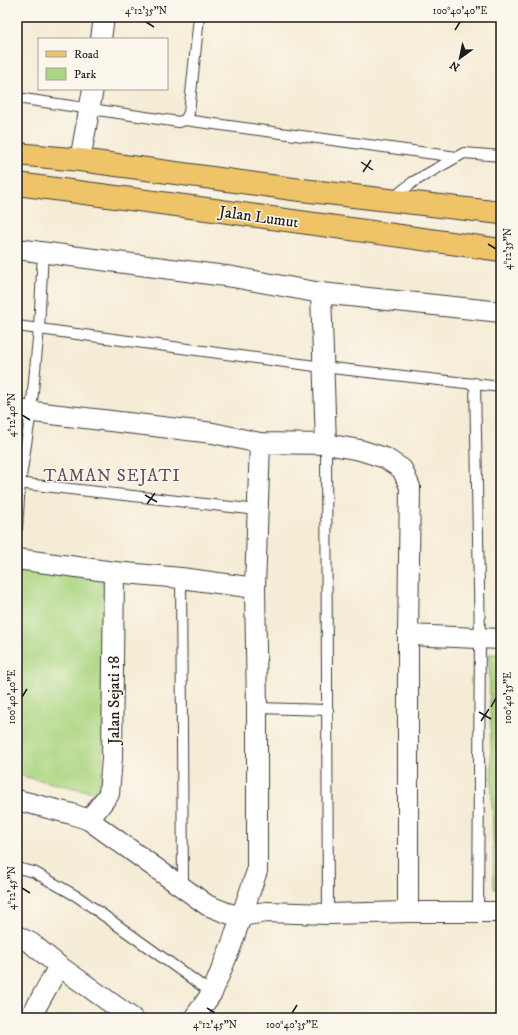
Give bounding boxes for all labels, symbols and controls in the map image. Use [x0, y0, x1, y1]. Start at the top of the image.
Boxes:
text: 4°12'35"N [125, 5, 167, 17]
text: 100°40'40"E [433, 5, 487, 17]
legend [38, 38, 168, 90]
north arrow [440, 38, 480, 78]
text: Road [74, 47, 99, 62]
text: N [447, 57, 463, 74]
text: Park [74, 67, 96, 82]
street label: Jalan Lumut [216, 201, 300, 232]
text: 4°12'35"N [502, 228, 514, 270]
text: 4°12'40"N [6, 393, 18, 437]
district label: TAMAN SEJATI [44, 465, 180, 487]
street label: Jalan Sejati 18 [104, 656, 124, 746]
text: 100°40'40"E [6, 670, 18, 724]
text: 100°40'35"E [502, 672, 514, 724]
text: 4°12'45"N [6, 866, 18, 910]
text: 4°12'45"N [193, 1019, 237, 1031]
text: 100°40'35"E [266, 1019, 318, 1031]

